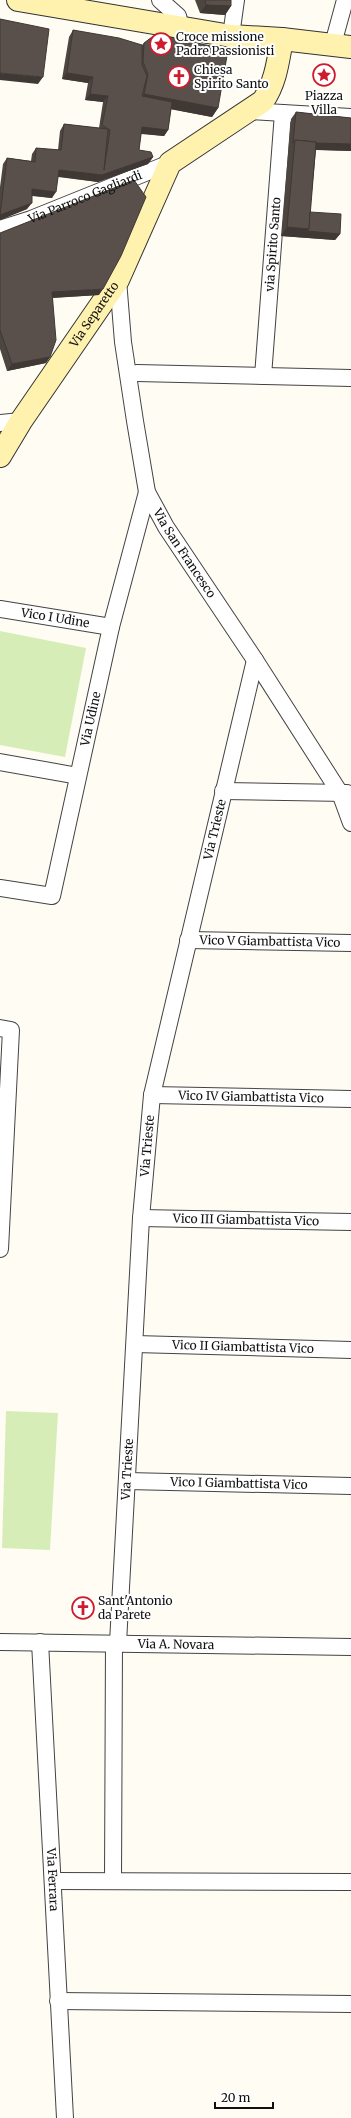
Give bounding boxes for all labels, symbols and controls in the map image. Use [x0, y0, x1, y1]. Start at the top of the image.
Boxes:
place label: Croce missione Padre Passionisti [176, 29, 274, 58]
place icon: Croce missione Padre Passionisti [148, 31, 174, 57]
place label: Chiesa Spirito Santo [194, 62, 269, 91]
place icon: Piazza Villa [311, 62, 337, 88]
church icon: Chiesa Spirito Santo [166, 64, 192, 90]
place label: Piazza Villa [305, 88, 343, 117]
street label: Via Parroco Gagliardi [25, 167, 144, 227]
street label: via Spirito Santo [261, 197, 284, 293]
street label: Via Separetto [65, 279, 122, 351]
street label: Via San Francesco [150, 505, 219, 601]
street label: Vico I Udine [19, 604, 91, 630]
street label: Via Udine [77, 690, 104, 748]
street label: Via Trieste [200, 798, 229, 862]
street label: Vico V Giambattista Vico [198, 932, 341, 950]
street label: Vico IV Giambattista Vico [177, 1088, 324, 1105]
street label: Via Trieste [137, 1114, 157, 1178]
street label: Vico III Giambattista Vico [172, 1211, 319, 1228]
street label: Vico II Giambattista Vico [171, 1337, 314, 1356]
street label: Via Trieste [118, 1438, 136, 1501]
street label: Vico I Giambattista Vico [169, 1474, 308, 1492]
place label: Sant'Antonio da Parete [98, 1593, 172, 1622]
church icon: Sant'Antonio da Parete [70, 1595, 96, 1621]
street label: Via A. Novara [137, 1636, 215, 1652]
street label: Via Ferrara [44, 1847, 62, 1912]
scale bar [215, 2084, 273, 2110]
text: 20 m [221, 2090, 250, 2105]

